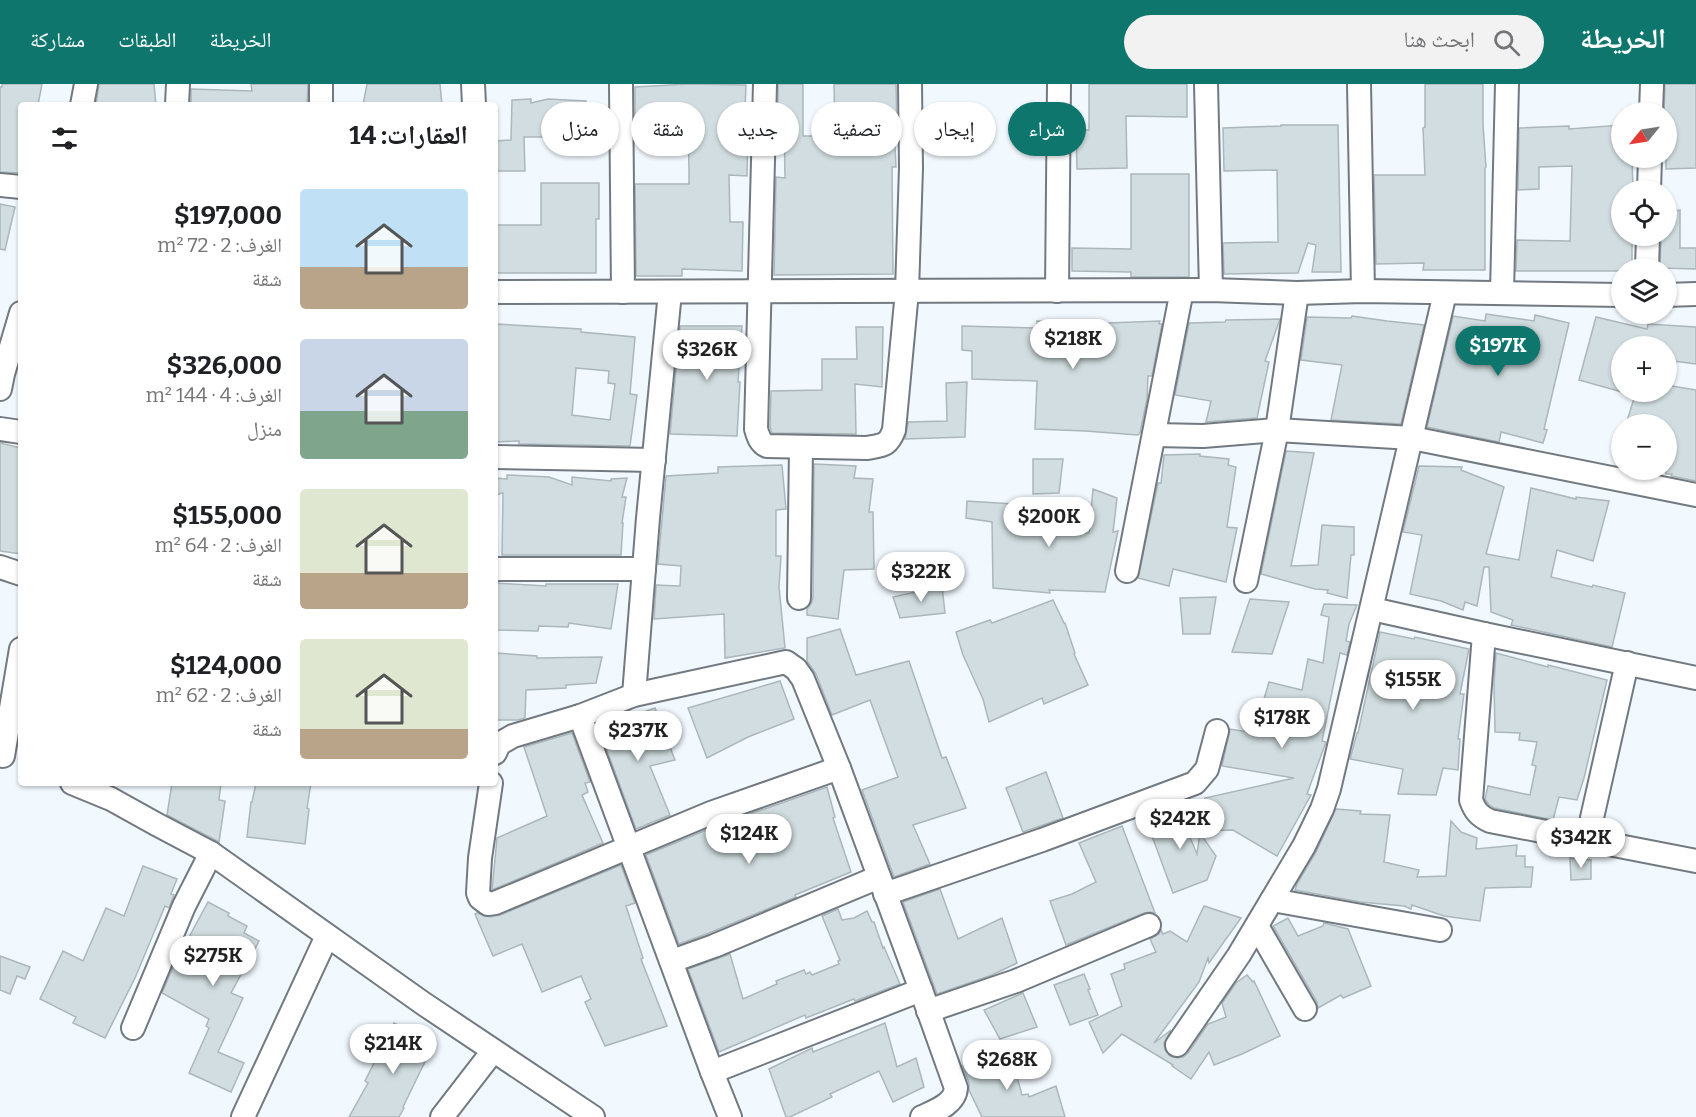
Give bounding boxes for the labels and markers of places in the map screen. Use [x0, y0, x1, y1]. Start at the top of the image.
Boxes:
pin: $218K [1031, 319, 1115, 370]
pin: $197K [1456, 326, 1540, 377]
pin: $326K [665, 330, 749, 381]
pin: $200K [1007, 497, 1091, 548]
pin: $322K [879, 552, 963, 603]
pin: $155K [1371, 660, 1455, 711]
pin: $178K [1240, 698, 1324, 749]
pin: $237K [596, 711, 680, 762]
pin: $242K [1138, 799, 1222, 850]
pin: $124K [707, 814, 791, 865]
pin: $342K [1539, 818, 1623, 869]
pin: $275K [171, 936, 255, 987]
pin: $214K [351, 1024, 435, 1075]
pin: $268K [965, 1040, 1049, 1091]

